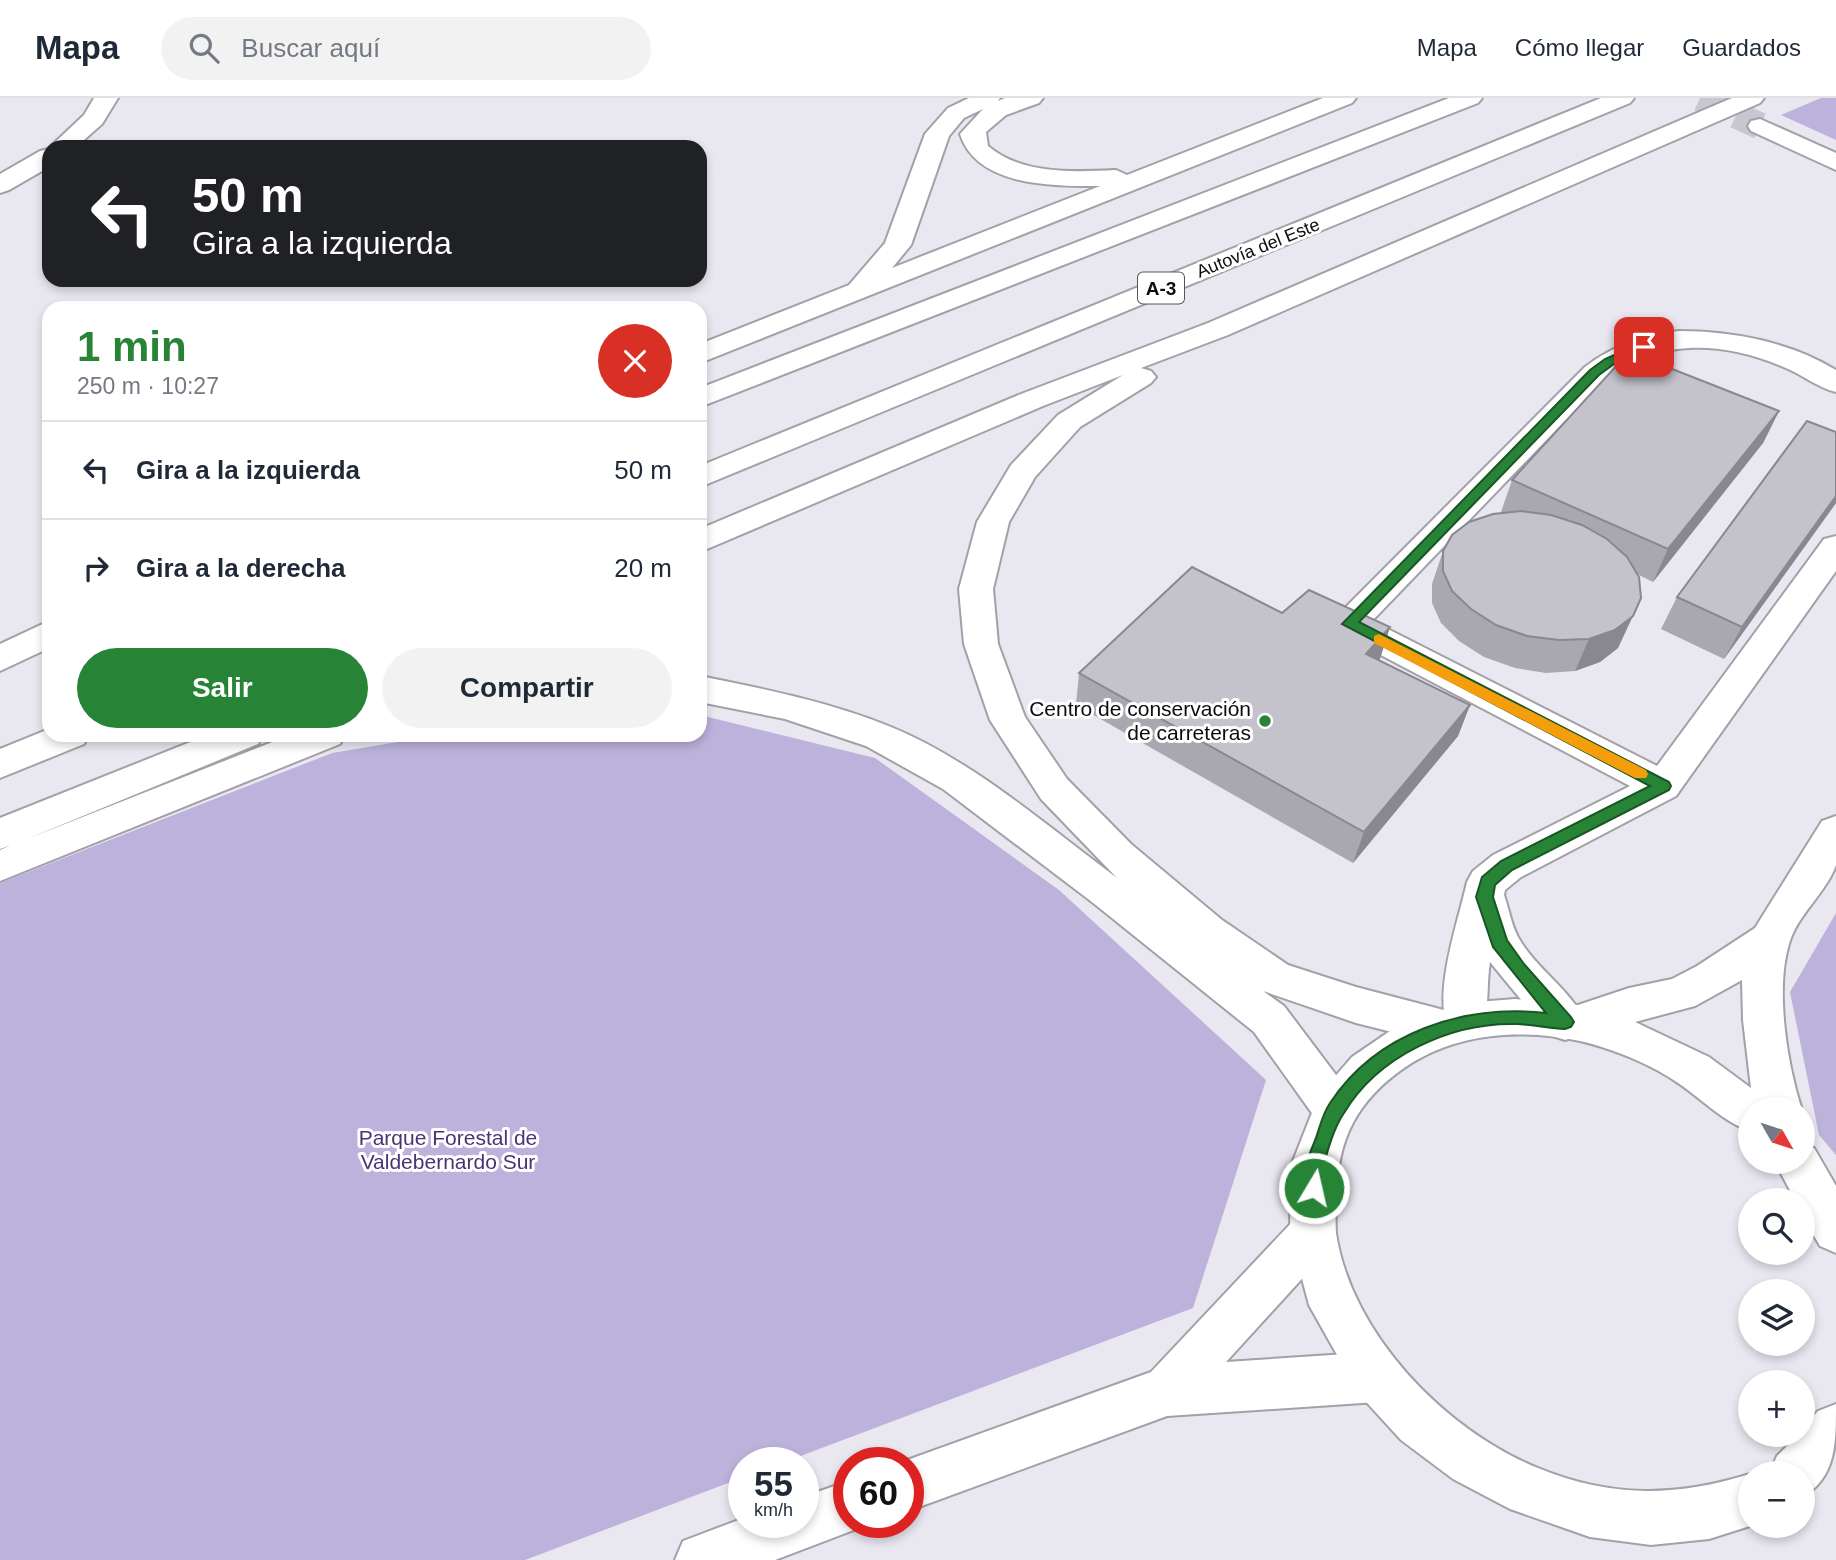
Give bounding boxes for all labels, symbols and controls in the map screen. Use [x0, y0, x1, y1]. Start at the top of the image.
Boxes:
search box [161, 17, 651, 80]
text: Mapa [35, 29, 119, 66]
icon: search [185, 29, 223, 67]
text: Buscar aquí [241, 33, 380, 63]
text: Mapa [1417, 34, 1477, 61]
text: Cómo llegar [1515, 34, 1644, 61]
text: Guardados [1682, 34, 1801, 61]
icon: left [77, 168, 168, 259]
text: 50 m [192, 168, 304, 222]
street label: Autovía del Este [1193, 214, 1323, 282]
text: Gira a la izquierda [192, 225, 452, 261]
road number: A-3 [1138, 272, 1184, 304]
pin [1614, 317, 1674, 377]
text: 1 min [77, 323, 187, 370]
button: close [598, 324, 672, 398]
icon: arrive [1625, 328, 1663, 366]
text: 250 m · 10:27 [77, 373, 219, 399]
icon: left [77, 451, 115, 489]
text: Gira a la izquierda [136, 455, 360, 485]
text: 50 m [614, 455, 672, 485]
icon: right [77, 549, 115, 587]
text: Gira a la derecha [136, 553, 346, 583]
text: 20 m [614, 553, 672, 583]
button: Salir [77, 648, 368, 728]
button: Compartir [382, 648, 672, 728]
place label: Centro de conservación de carreteras [1029, 697, 1251, 744]
marker: Centro de conservación de carreteras [1257, 713, 1273, 729]
north arrow [1738, 1097, 1815, 1174]
map controls [1738, 1097, 1815, 1538]
park label: Parque Forestal de Valdebernardo Sur [359, 1126, 537, 1173]
position arrow [1277, 1151, 1351, 1225]
button: search [1738, 1188, 1815, 1265]
button: layers [1738, 1279, 1815, 1356]
button: + [1738, 1370, 1815, 1447]
speed limit sign: 60 [833, 1447, 924, 1538]
button: − [1738, 1461, 1815, 1538]
text: 55 [754, 1464, 793, 1503]
text: km/h [754, 1500, 793, 1520]

